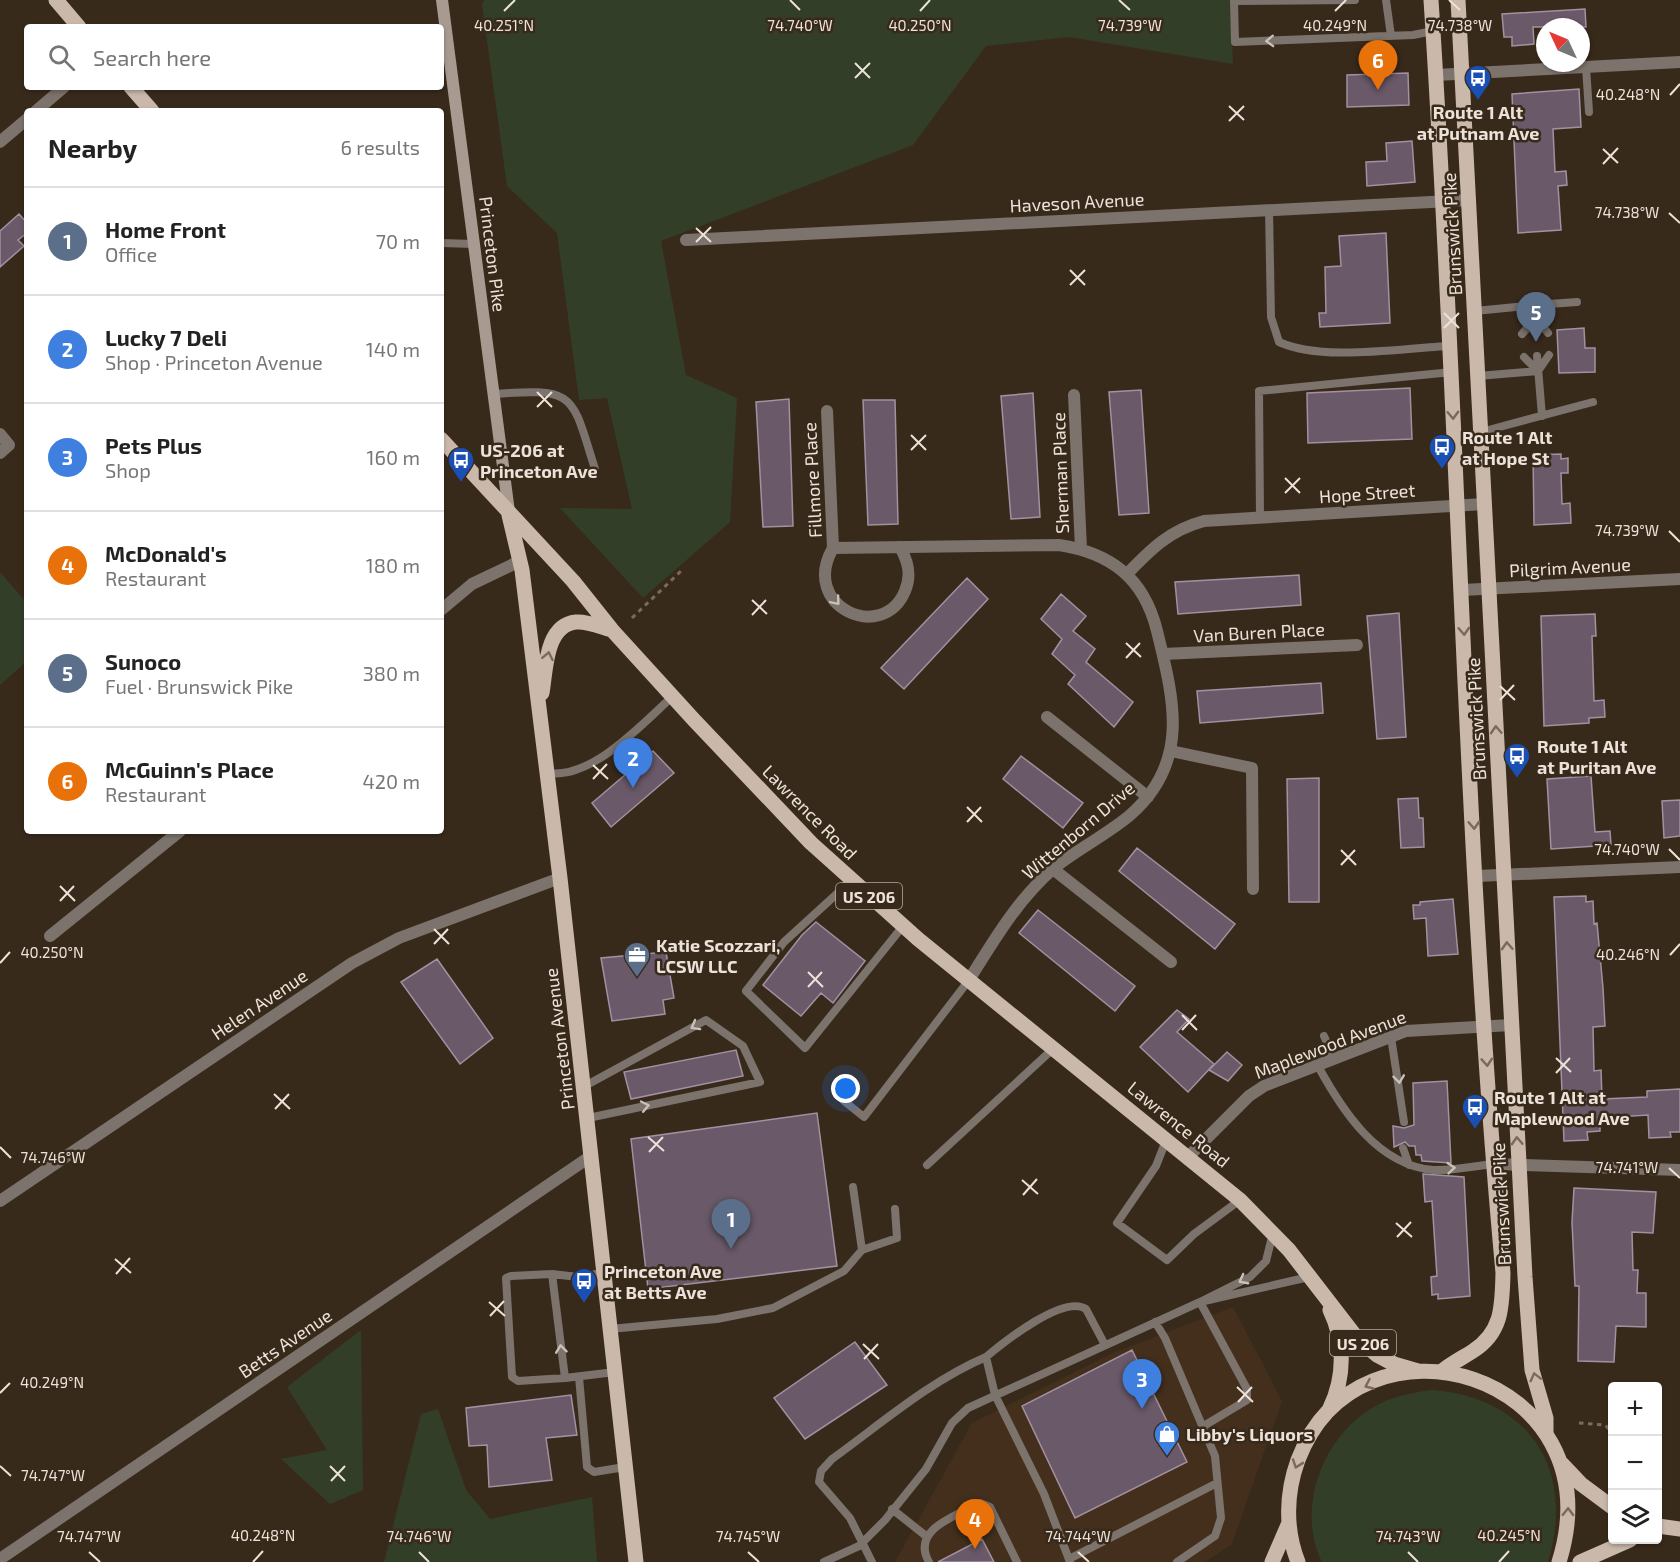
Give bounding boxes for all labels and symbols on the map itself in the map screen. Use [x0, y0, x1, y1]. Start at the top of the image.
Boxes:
text: 40.251°N [474, 16, 534, 34]
text: 74.740°W [767, 16, 833, 34]
text: 40.250°N [888, 16, 952, 34]
text: 74.739°W [1098, 16, 1162, 34]
text: 40.249°N [1303, 16, 1367, 34]
text: 74.738°W [1428, 16, 1492, 34]
north arrow [1536, 18, 1590, 72]
one-way arrow [1265, 34, 1274, 47]
pin: 6 [1358, 40, 1398, 90]
bus stop icon: Route 1 Alt at Putnam Ave [1463, 63, 1493, 101]
text: 40.248°N [1596, 85, 1660, 103]
place label: Route 1 Alt at Putnam Ave [1417, 101, 1539, 144]
street label: Brunswick Pike [1438, 172, 1466, 296]
street label: Haveson Avenue [1009, 187, 1145, 217]
street label: Princeton Pike [475, 195, 511, 313]
text: 74.738°W [1595, 203, 1659, 221]
pin: 5 [1516, 292, 1556, 342]
one-way arrow [1447, 410, 1460, 419]
street label: Sherman Place [1047, 412, 1073, 534]
street label: Fillmore Place [798, 422, 826, 538]
place label: Route 1 Alt at Hope St [1462, 426, 1553, 469]
bus stop icon: Route 1 Alt at Hope St [1427, 432, 1457, 470]
place label: US-206 at Princeton Ave [480, 439, 598, 482]
bus stop icon: US-206 at Princeton Ave [446, 445, 476, 483]
street label: Hope Street [1318, 479, 1416, 507]
text: 74.739°W [1595, 521, 1659, 539]
street label: Pilgrim Avenue [1509, 553, 1631, 581]
one-way arrow [828, 594, 839, 605]
street label: Van Buren Place [1193, 618, 1325, 646]
one-way arrow [1457, 626, 1470, 635]
one-way arrow [541, 652, 554, 662]
street label: Brunswick Pike [1462, 657, 1490, 781]
one-way arrow [1489, 726, 1502, 735]
place label: Route 1 Alt at Puritan Ave [1537, 735, 1656, 778]
pin: 2 [614, 738, 652, 788]
bus stop icon: Route 1 Alt at Puritan Ave [1502, 741, 1532, 779]
street label: Lawrence Road [758, 760, 862, 864]
street label: Wittenborn Drive [1017, 776, 1139, 884]
one-way arrow [1467, 821, 1480, 830]
text: 74.740°W [1594, 840, 1660, 858]
road number: US 206 [836, 883, 902, 909]
place label: Katie Scozzari, LCSW LLC [656, 934, 780, 977]
office icon: Katie Scozzari, LCSW LLC [622, 940, 652, 978]
one-way arrow [1500, 942, 1513, 951]
text: 40.250°N [20, 943, 84, 961]
text: 40.246°N [1596, 945, 1660, 963]
street label: Helen Avenue [207, 964, 311, 1044]
street label: Princeton Avenue [539, 967, 579, 1111]
street label: Maplewood Avenue [1251, 1005, 1409, 1083]
one-way arrow [691, 1019, 701, 1030]
one-way arrow [1480, 1058, 1493, 1067]
your location [831, 1074, 860, 1103]
one-way arrow [1392, 1075, 1404, 1084]
street label: Lawrence Road [1124, 1076, 1234, 1172]
place label: Route 1 Alt at Maplewood Ave [1494, 1086, 1630, 1129]
bus stop icon: Route 1 Alt at Maplewood Ave [1460, 1092, 1490, 1130]
one-way arrow [640, 1100, 650, 1113]
one-way arrow [1511, 1136, 1524, 1145]
street label: Brunswick Pike [1487, 1142, 1515, 1266]
text: 74.746°W [21, 1148, 85, 1166]
text: 74.741°W [1596, 1158, 1658, 1176]
one-way arrow [1446, 1162, 1455, 1175]
pin: 1 [712, 1200, 750, 1249]
place label: Princeton Ave at Betts Ave [604, 1260, 722, 1303]
bus stop icon: Princeton Ave at Betts Ave [569, 1266, 599, 1304]
one-way arrow [1239, 1273, 1249, 1284]
street label: Betts Avenue [234, 1304, 336, 1382]
road number: US 206 [1330, 1330, 1396, 1356]
one-way arrow [555, 1344, 568, 1353]
pin: 3 [1122, 1360, 1162, 1409]
one-way arrow [1529, 1372, 1542, 1382]
text: 40.249°N [20, 1373, 84, 1391]
one-way arrow [1365, 1378, 1376, 1390]
shop icon: Libby's Liquors [1152, 1419, 1182, 1457]
place label: Libby's Liquors [1186, 1423, 1313, 1445]
one-way arrow [1292, 1458, 1305, 1468]
text: 74.747°W [21, 1466, 85, 1484]
pin: 4 [956, 1500, 994, 1549]
one-way arrow [1562, 1508, 1574, 1517]
text: 40.248°N [231, 1526, 295, 1544]
text: 40.245°N [1477, 1526, 1541, 1544]
text: 74.747°W [57, 1527, 121, 1545]
text: 74.746°W [387, 1527, 451, 1545]
text: 74.745°W [716, 1527, 780, 1545]
text: 74.744°W [1045, 1527, 1111, 1545]
text: 74.743°W [1376, 1527, 1440, 1545]

